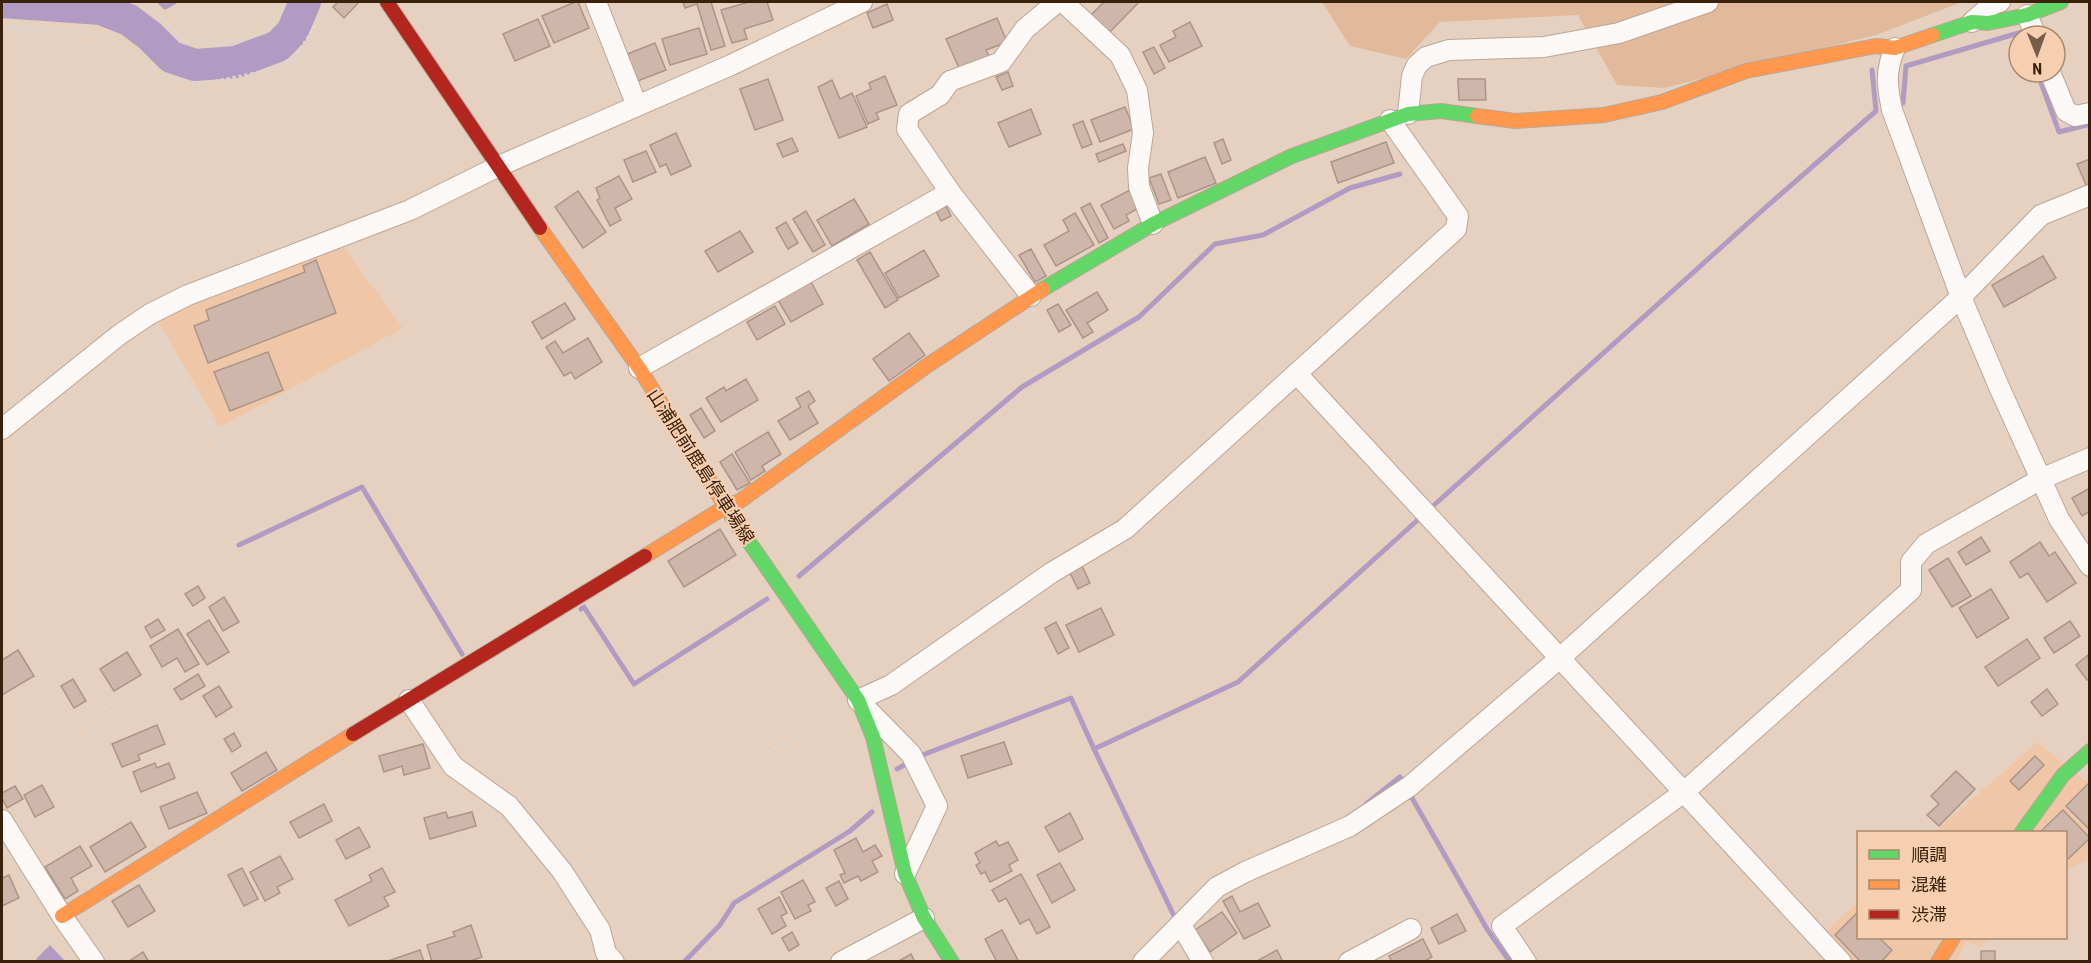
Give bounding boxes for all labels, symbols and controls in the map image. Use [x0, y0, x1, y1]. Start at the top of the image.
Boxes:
north arrow [2007, 24, 2067, 84]
text: N [2032, 59, 2042, 78]
street label: 山浦肥前鹿島停車場線 [643, 385, 759, 547]
legend [1857, 831, 2067, 939]
text: 順調 [1911, 844, 1947, 865]
text: 混雑 [1911, 874, 1947, 895]
text: 渋滞 [1911, 904, 1947, 925]

